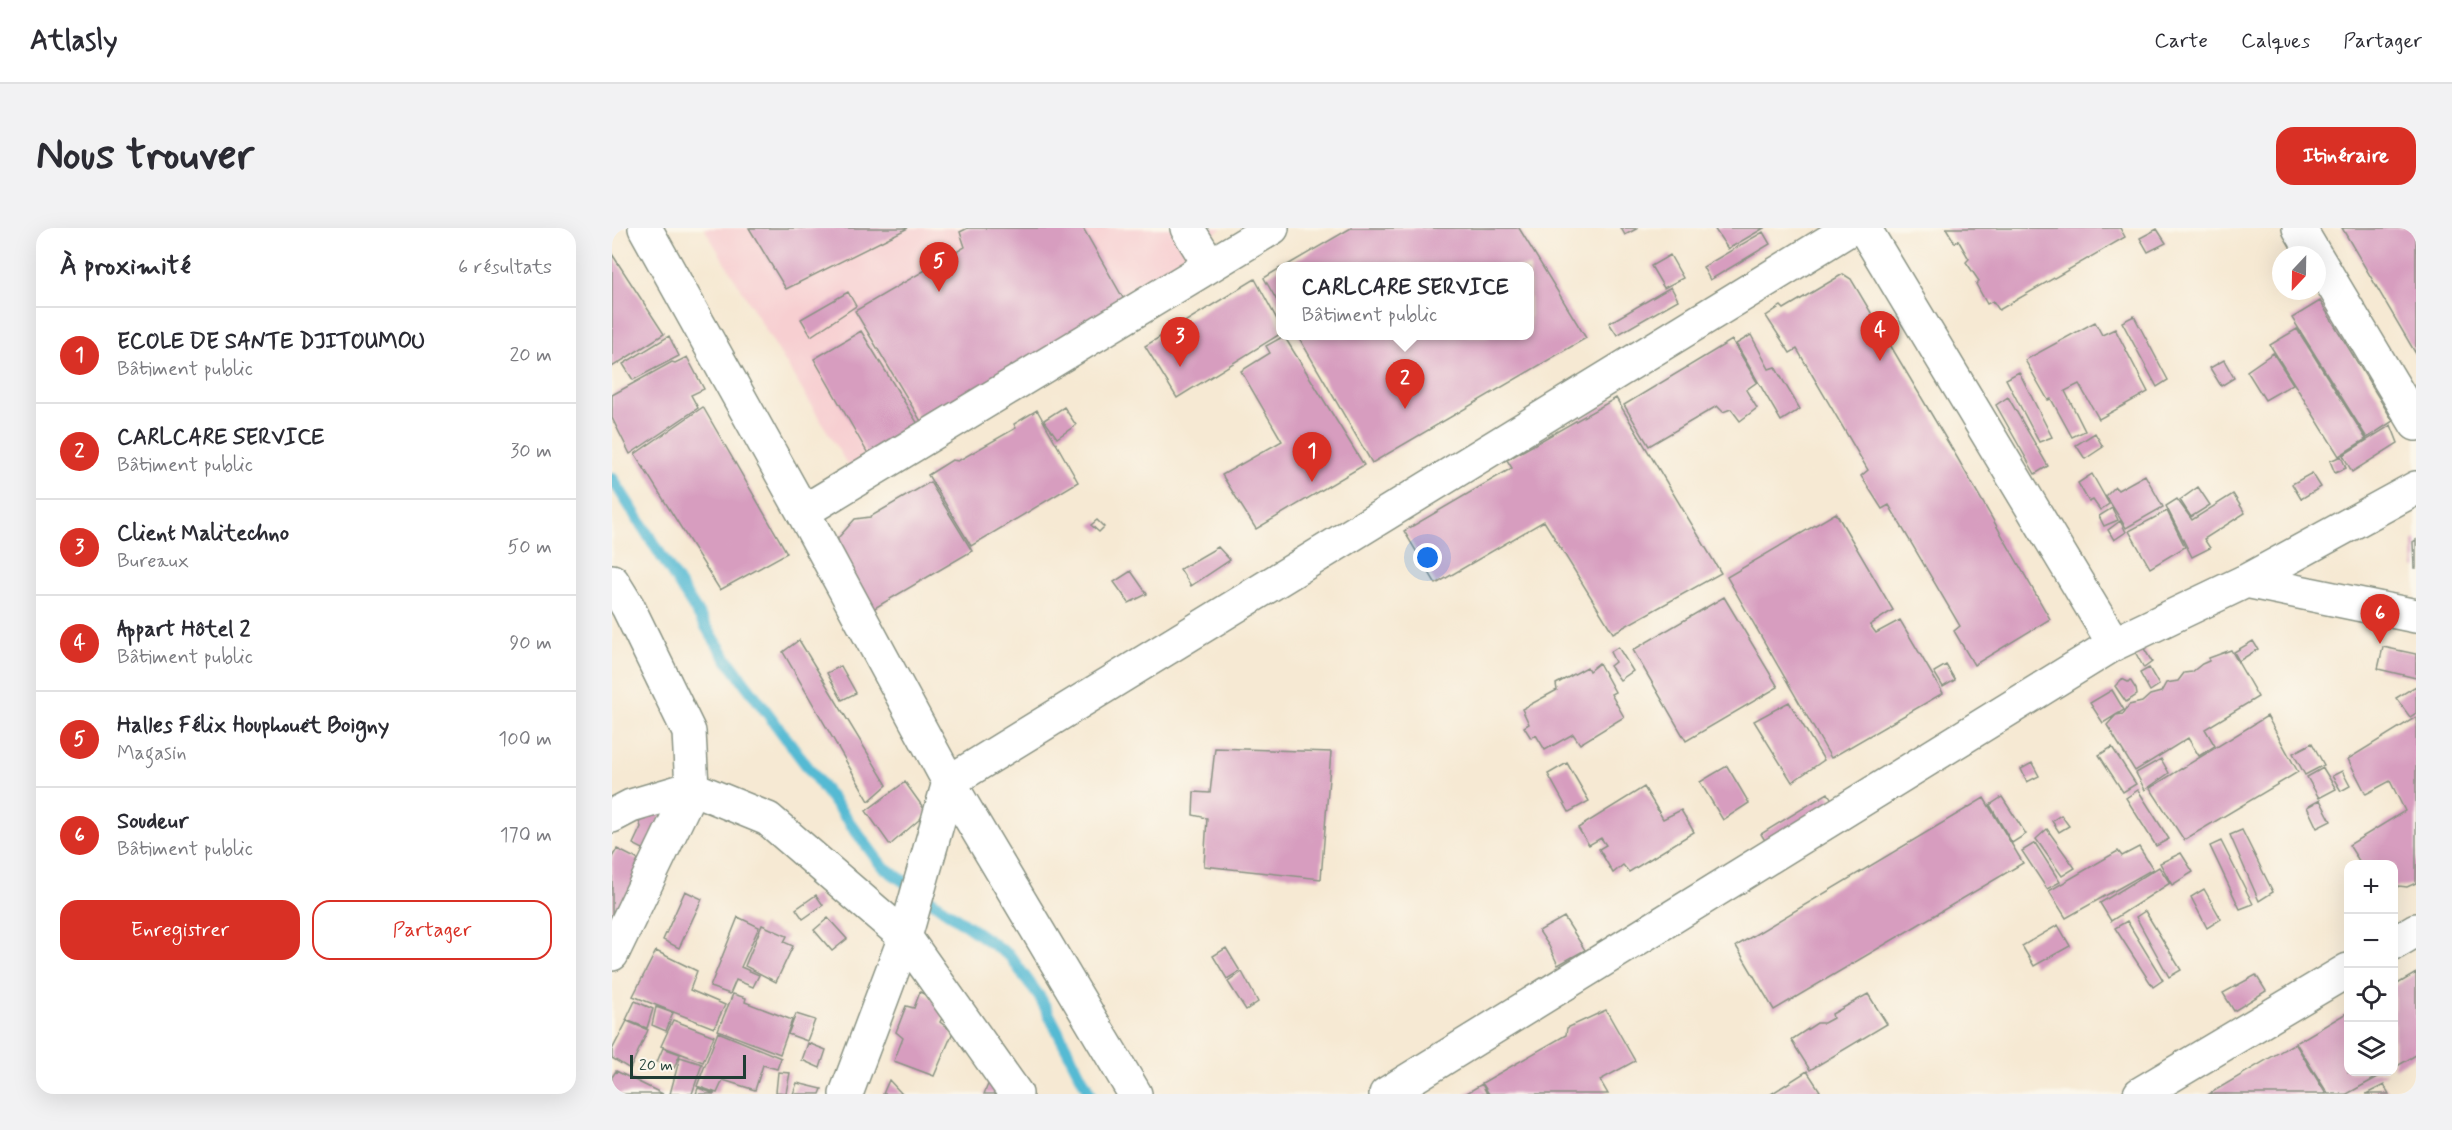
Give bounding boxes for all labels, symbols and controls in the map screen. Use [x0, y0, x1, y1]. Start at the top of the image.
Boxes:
text: Atlasly [30, 23, 118, 60]
text: Carte [2154, 27, 2208, 55]
text: Calques [2241, 27, 2310, 55]
text: Partager [2343, 27, 2422, 55]
button: Itinéraire [2276, 127, 2416, 185]
text: Nous trouver [36, 129, 254, 184]
pin: 5 [920, 242, 958, 292]
north arrow [2272, 246, 2326, 300]
text: À proximité [60, 250, 191, 284]
text: 6 résultats [458, 254, 552, 281]
popup [1276, 262, 1534, 340]
text: CARLCARE SERVICE [1301, 274, 1509, 302]
text: Bâtiment public [1301, 302, 1437, 329]
pin: 4 [1860, 312, 1900, 361]
pin: 3 [1160, 318, 1200, 367]
text: ECOLE DE SANTE DJITOUMOU [117, 328, 425, 356]
text: 1 [75, 342, 84, 369]
text: 20 m [509, 342, 552, 369]
text: Bâtiment public [117, 356, 253, 383]
pin: 2 [1386, 360, 1424, 409]
text: CARLCARE SERVICE [117, 424, 324, 452]
pin: 1 [1292, 432, 1332, 482]
text: 2 [75, 438, 84, 465]
text: 30 m [510, 438, 552, 465]
text: Bâtiment public [117, 452, 253, 479]
text: Client Malitechno [117, 520, 289, 548]
text: 3 [75, 534, 84, 561]
text: 50 m [507, 534, 552, 561]
your location [1413, 543, 1442, 572]
text: Bureaux [117, 548, 189, 575]
pin: 6 [2360, 594, 2400, 644]
text: Appart Hôtel 2 [117, 616, 250, 644]
text: 4 [74, 630, 85, 657]
text: 90 m [509, 630, 552, 657]
text: Bâtiment public [117, 644, 253, 671]
text: Halles Félix Houphouët Boigny [117, 712, 389, 740]
text: 5 [74, 726, 86, 753]
text: 100 m [498, 726, 552, 753]
text: Magasin [117, 740, 187, 767]
text: Soudeur [117, 808, 189, 836]
text: 6 [74, 822, 85, 849]
text: 170 m [500, 822, 552, 849]
text: Bâtiment public [117, 836, 253, 863]
map controls [2344, 860, 2398, 1076]
button: + [2344, 860, 2398, 914]
button: Enregistrer [60, 900, 300, 960]
button: Partager [312, 900, 552, 960]
button: − [2344, 914, 2398, 968]
button: locate [2344, 968, 2398, 1022]
button: layers [2344, 1022, 2398, 1076]
scale bar [630, 1052, 746, 1080]
text: 20 m [639, 1055, 673, 1076]

